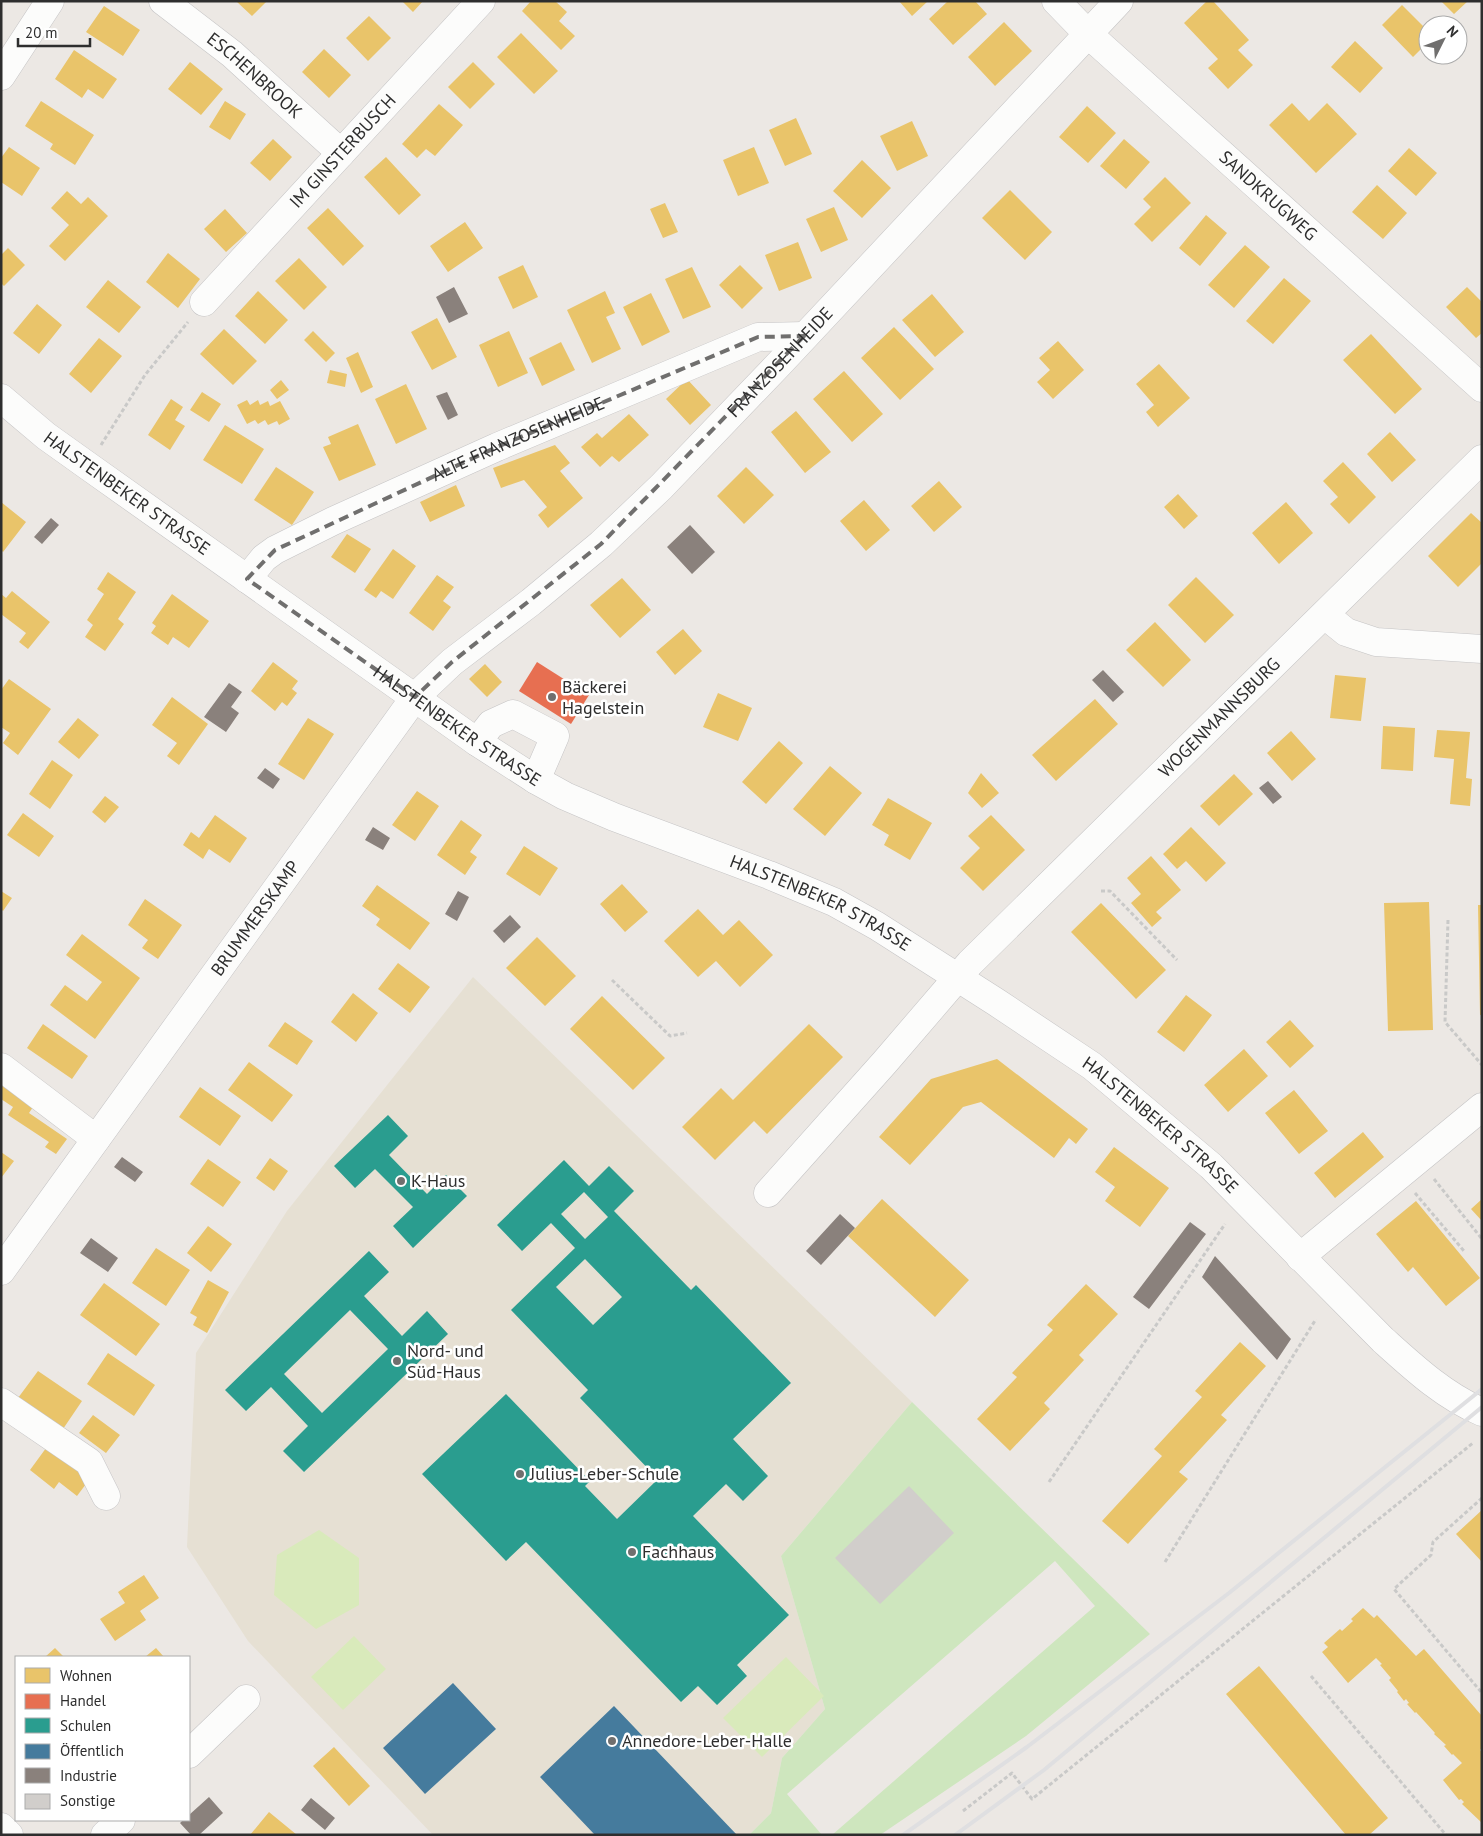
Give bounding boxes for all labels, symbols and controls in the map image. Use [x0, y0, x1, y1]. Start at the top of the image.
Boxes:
scale bar [18, 15, 90, 47]
north arrow [1418, 15, 1468, 65]
text: N [1443, 22, 1462, 41]
text: 20 m [25, 23, 58, 42]
street label: ESCHENBROOK [203, 27, 307, 123]
street label: IM GINSTERBUSCH [284, 89, 401, 213]
street label: SANDKRUGWEG [1215, 145, 1322, 245]
street label: FRANZOSENHEIDE [722, 302, 838, 422]
street label: ALTE FRANZOSENHEIDE [428, 391, 608, 486]
street label: HALSTENBEKER STRASSE [39, 426, 215, 560]
street label: WOGENMANNSBURG [1153, 652, 1285, 782]
street label: HALSTENBEKER STRASSE [369, 660, 546, 791]
place label: Bäckerei Hagelstein [562, 675, 644, 719]
marker: Bäckerei Hagelstein [546, 691, 558, 703]
street label: HALSTENBEKER STRASSE [727, 849, 916, 956]
street label: BRUMMERSKAMP [206, 856, 304, 980]
street label: HALSTENBEKER STRASSE [1078, 1051, 1244, 1198]
place label: K-Haus [411, 1169, 465, 1192]
marker: K-Haus [395, 1175, 407, 1187]
place label: Nord- und Süd-Haus [407, 1339, 484, 1383]
marker: Nord- und Süd-Haus [391, 1355, 403, 1367]
place label: Julius-Leber-Schule [529, 1462, 679, 1485]
marker: Julius-Leber-Schule [514, 1468, 526, 1480]
place label: Fachhaus [642, 1540, 714, 1563]
marker: Fachhaus [626, 1546, 638, 1558]
legend [15, 1656, 190, 1821]
text: Wohnen [60, 1666, 112, 1685]
text: Handel [60, 1691, 106, 1710]
text: Schulen [60, 1716, 111, 1735]
place label: Annedore-Leber-Halle [622, 1729, 792, 1752]
marker: Annedore-Leber-Halle [606, 1735, 618, 1747]
text: Öffentlich [60, 1741, 124, 1760]
text: Industrie [60, 1766, 117, 1785]
text: Sonstige [60, 1791, 115, 1810]

